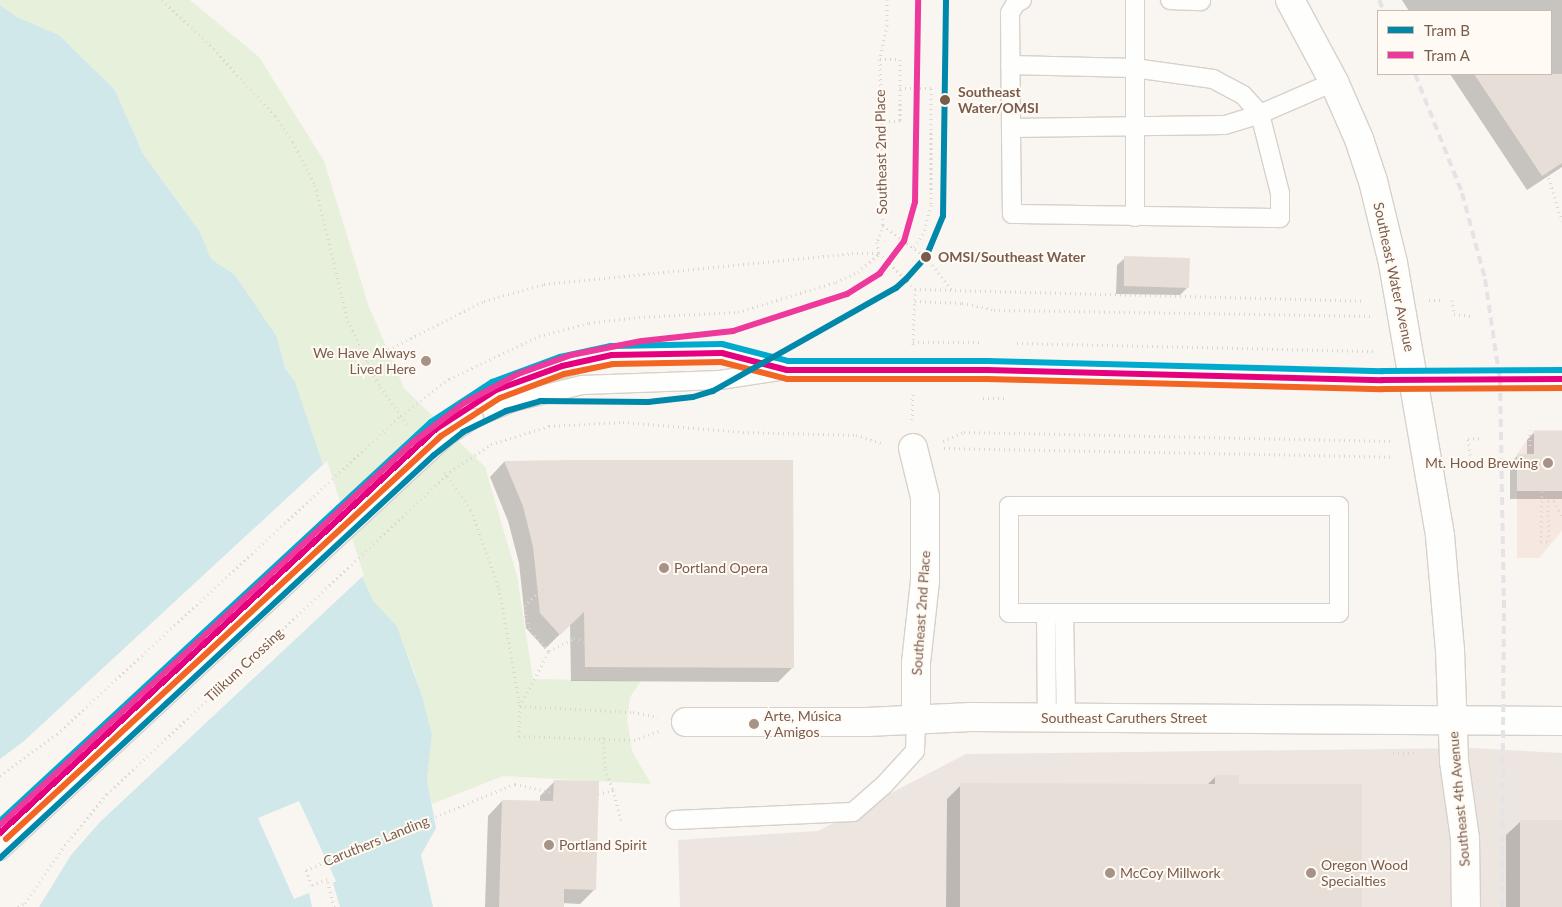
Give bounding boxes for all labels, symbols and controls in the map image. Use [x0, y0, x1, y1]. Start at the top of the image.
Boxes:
legend [1377, 10, 1552, 75]
text: Tram B [1424, 21, 1470, 39]
text: Tram A [1424, 46, 1470, 64]
place label: Southeast Water/OMSI [958, 84, 1039, 116]
street label: Southeast 2nd Place [872, 89, 890, 215]
marker: Southeast Water/OMSI [936, 91, 954, 109]
street label: Southeast Water Avenue [1370, 200, 1418, 354]
marker: OMSI/Southeast Water [917, 248, 935, 266]
place label: OMSI/Southeast Water [938, 249, 1086, 265]
place label: We Have Always Lived Here [312, 345, 416, 378]
marker: We Have Always Lived Here [420, 355, 432, 367]
place label: Mt. Hood Brewing [1425, 455, 1538, 471]
marker: Mt. Hood Brewing [1542, 457, 1554, 469]
street label: Southeast 2nd Place [908, 550, 934, 676]
place label: Portland Opera [674, 560, 768, 576]
marker: Portland Opera [658, 562, 670, 574]
street label: Tilikum Crossing [201, 624, 287, 706]
place label: Arte, Música y Amigos [764, 708, 841, 740]
street label: Southeast Caruthers Street [1041, 710, 1207, 726]
marker: Arte, Música y Amigos [748, 718, 760, 730]
street label: Southeast 4th Avenue [1445, 731, 1473, 867]
street label: Caruthers Landing [321, 812, 431, 870]
place label: Portland Spirit [559, 837, 647, 853]
marker: Portland Spirit [543, 839, 555, 851]
place label: Oregon Wood Specialties [1321, 857, 1408, 890]
place label: McCoy Millwork [1120, 865, 1221, 881]
marker: McCoy Millwork [1104, 867, 1116, 879]
marker: Oregon Wood Specialties [1305, 867, 1317, 879]

